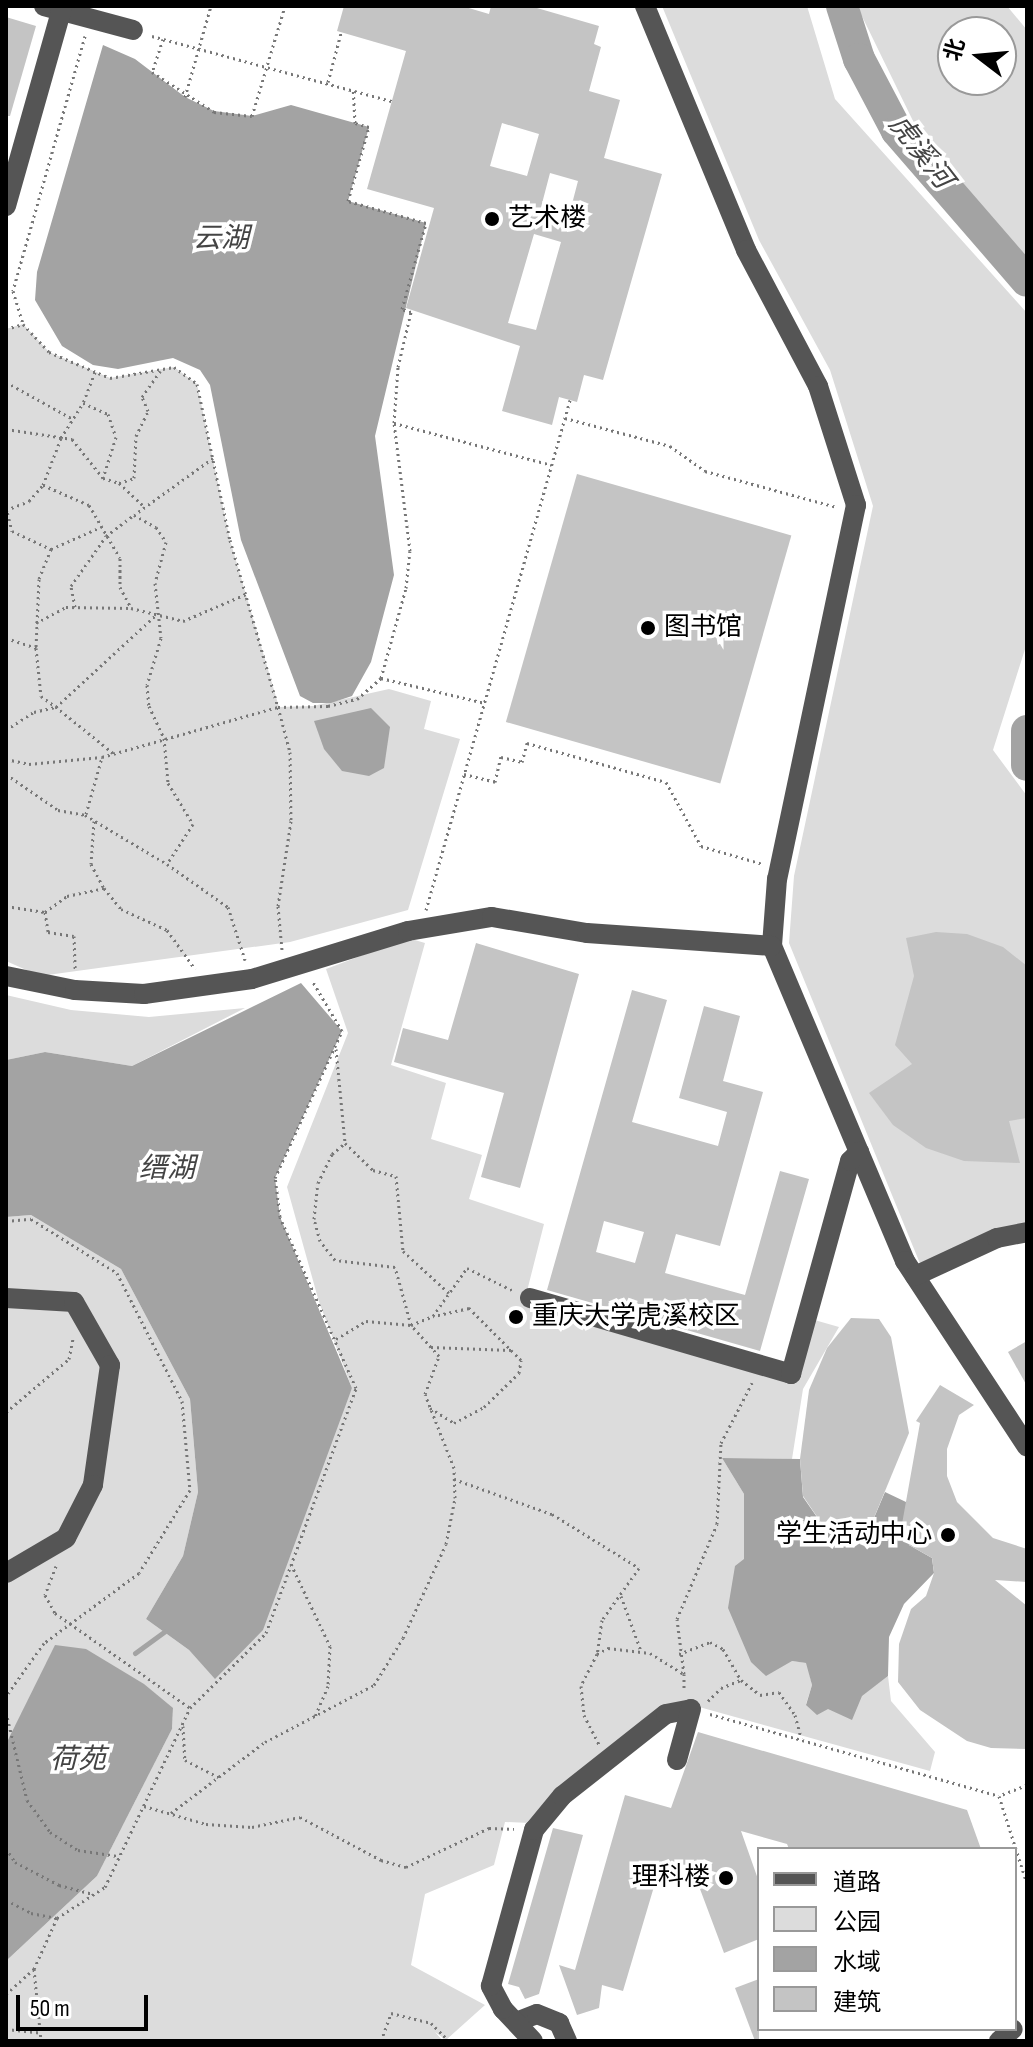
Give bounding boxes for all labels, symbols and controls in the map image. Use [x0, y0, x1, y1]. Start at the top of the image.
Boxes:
north arrow [937, 16, 1017, 96]
text: 北 [939, 36, 971, 64]
water label: 虎溪河 [881, 109, 959, 195]
place label: 艺术楼 [508, 203, 586, 235]
marker: 艺术楼 [483, 210, 501, 228]
water label: 云湖 [193, 222, 249, 256]
place label: 图书馆 [664, 612, 742, 644]
marker: 图书馆 [639, 619, 657, 637]
water label: 缙湖 [139, 1152, 195, 1186]
place label: 重庆大学虎溪校区 [532, 1301, 740, 1333]
marker: 重庆大学虎溪校区 [507, 1308, 525, 1326]
place label: 学生活动中心 [776, 1519, 932, 1551]
marker: 学生活动中心 [939, 1526, 957, 1544]
water label: 荷苑 [50, 1743, 106, 1777]
legend [757, 1847, 1017, 2031]
place label: 理科楼 [632, 1862, 710, 1894]
text: 道路 [833, 1868, 881, 1897]
marker: 理科楼 [717, 1869, 735, 1887]
text: 公园 [833, 1908, 881, 1937]
text: 水域 [833, 1948, 881, 1977]
scale bar [20, 1979, 152, 2029]
text: 建筑 [833, 1988, 881, 2017]
text: 50 m [30, 1994, 70, 2023]

